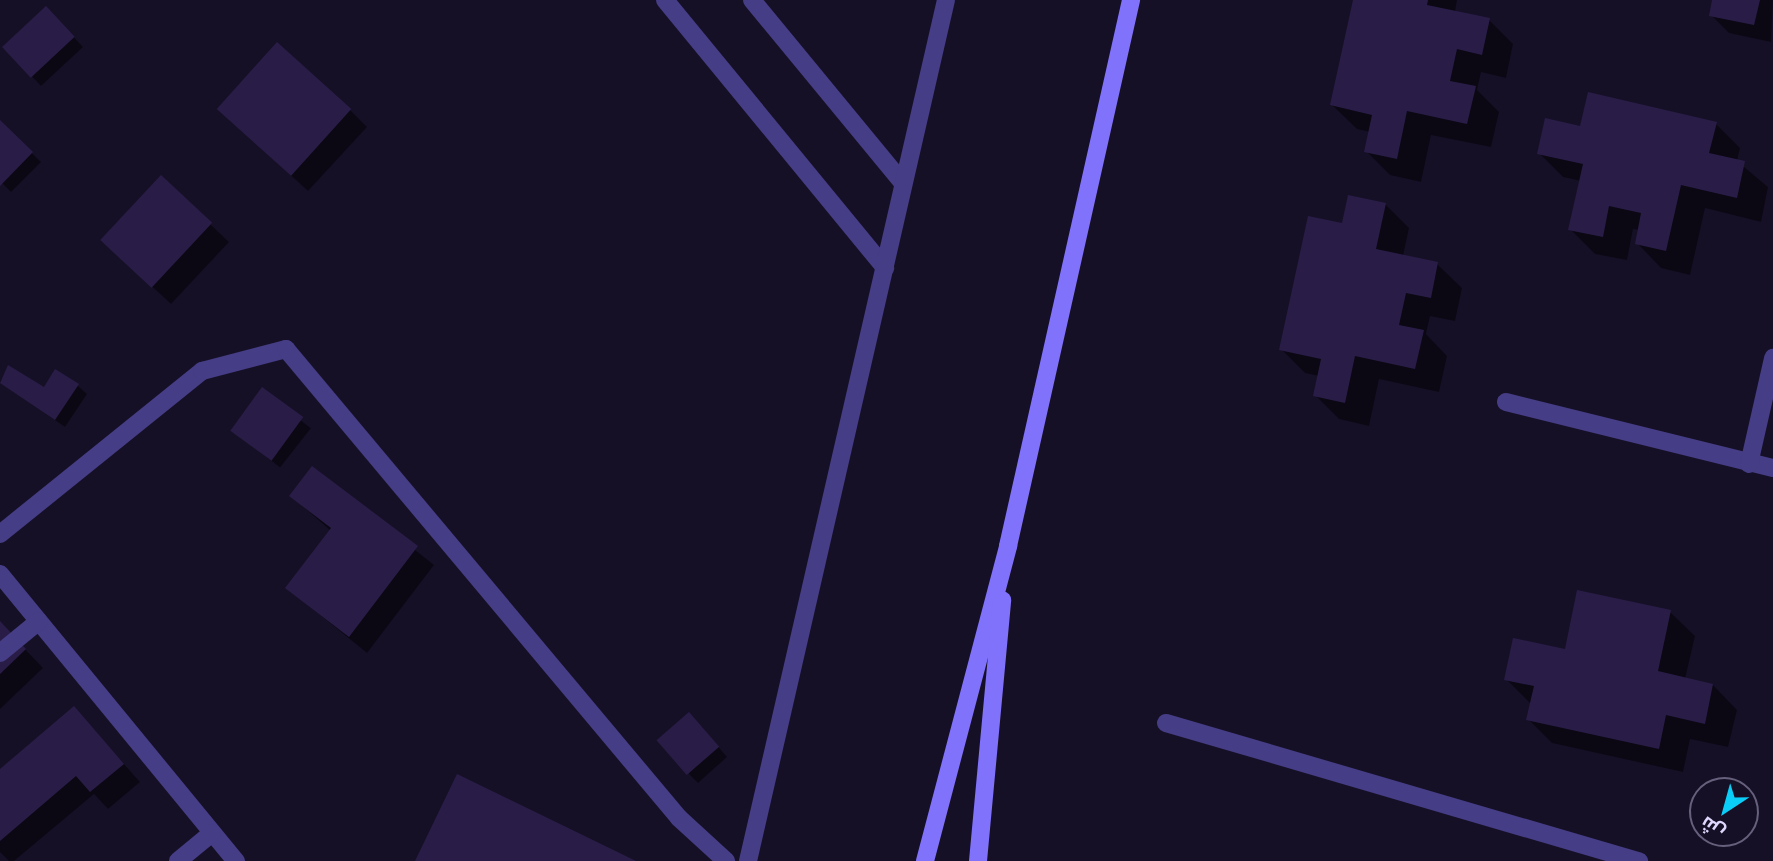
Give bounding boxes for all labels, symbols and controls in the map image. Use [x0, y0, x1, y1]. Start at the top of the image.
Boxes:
north arrow [1689, 777, 1759, 847]
text: ش [1696, 811, 1729, 844]

